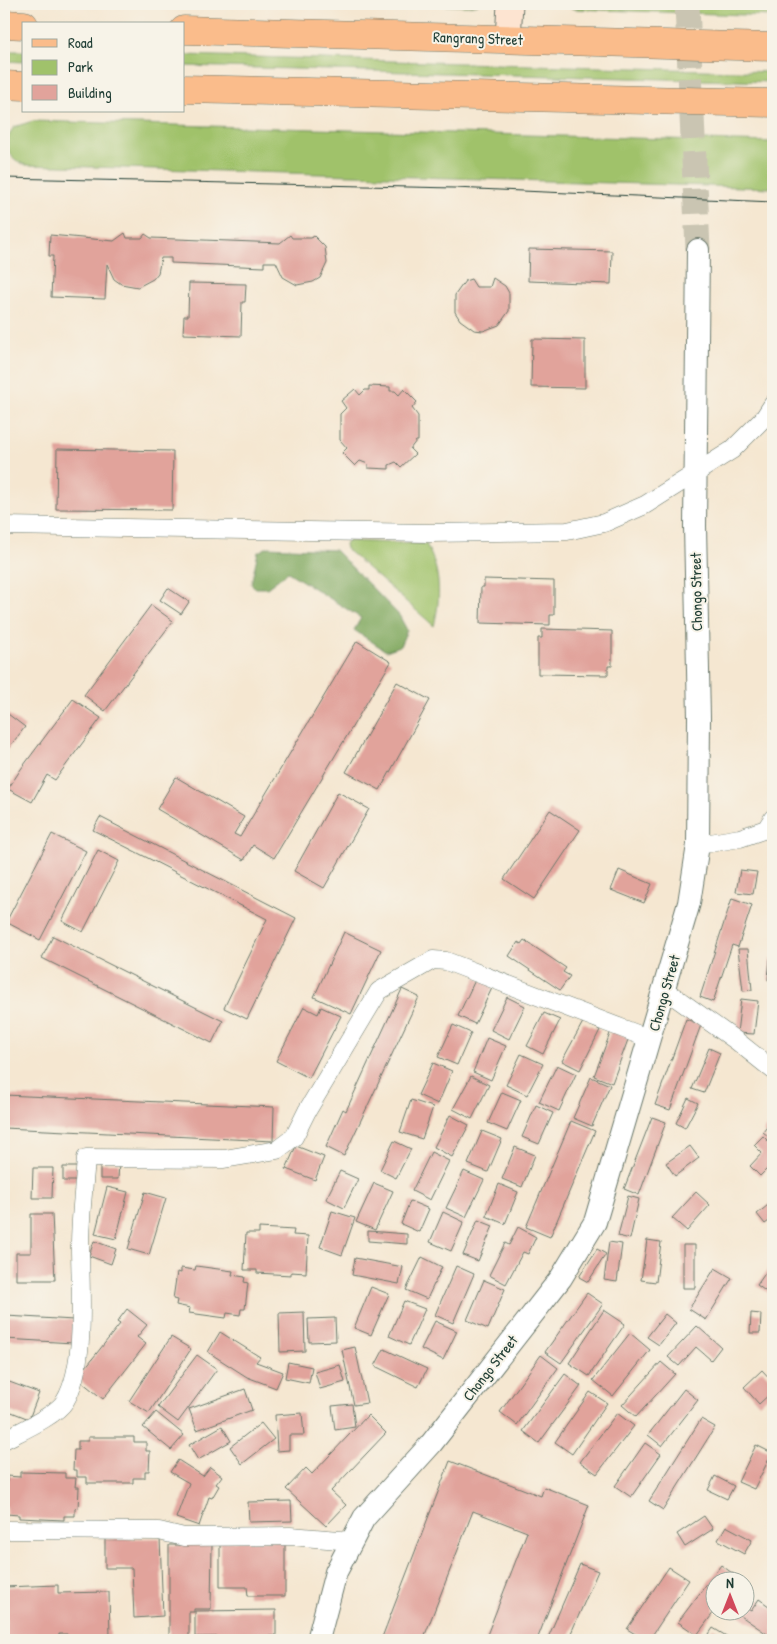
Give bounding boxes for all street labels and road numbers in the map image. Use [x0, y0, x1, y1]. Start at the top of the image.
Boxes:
street label: Rangrang Street [433, 26, 524, 50]
street label: Chongo Street [685, 552, 707, 631]
street label: Chongo Street [643, 952, 685, 1034]
street label: Chongo Street [458, 1330, 523, 1405]

